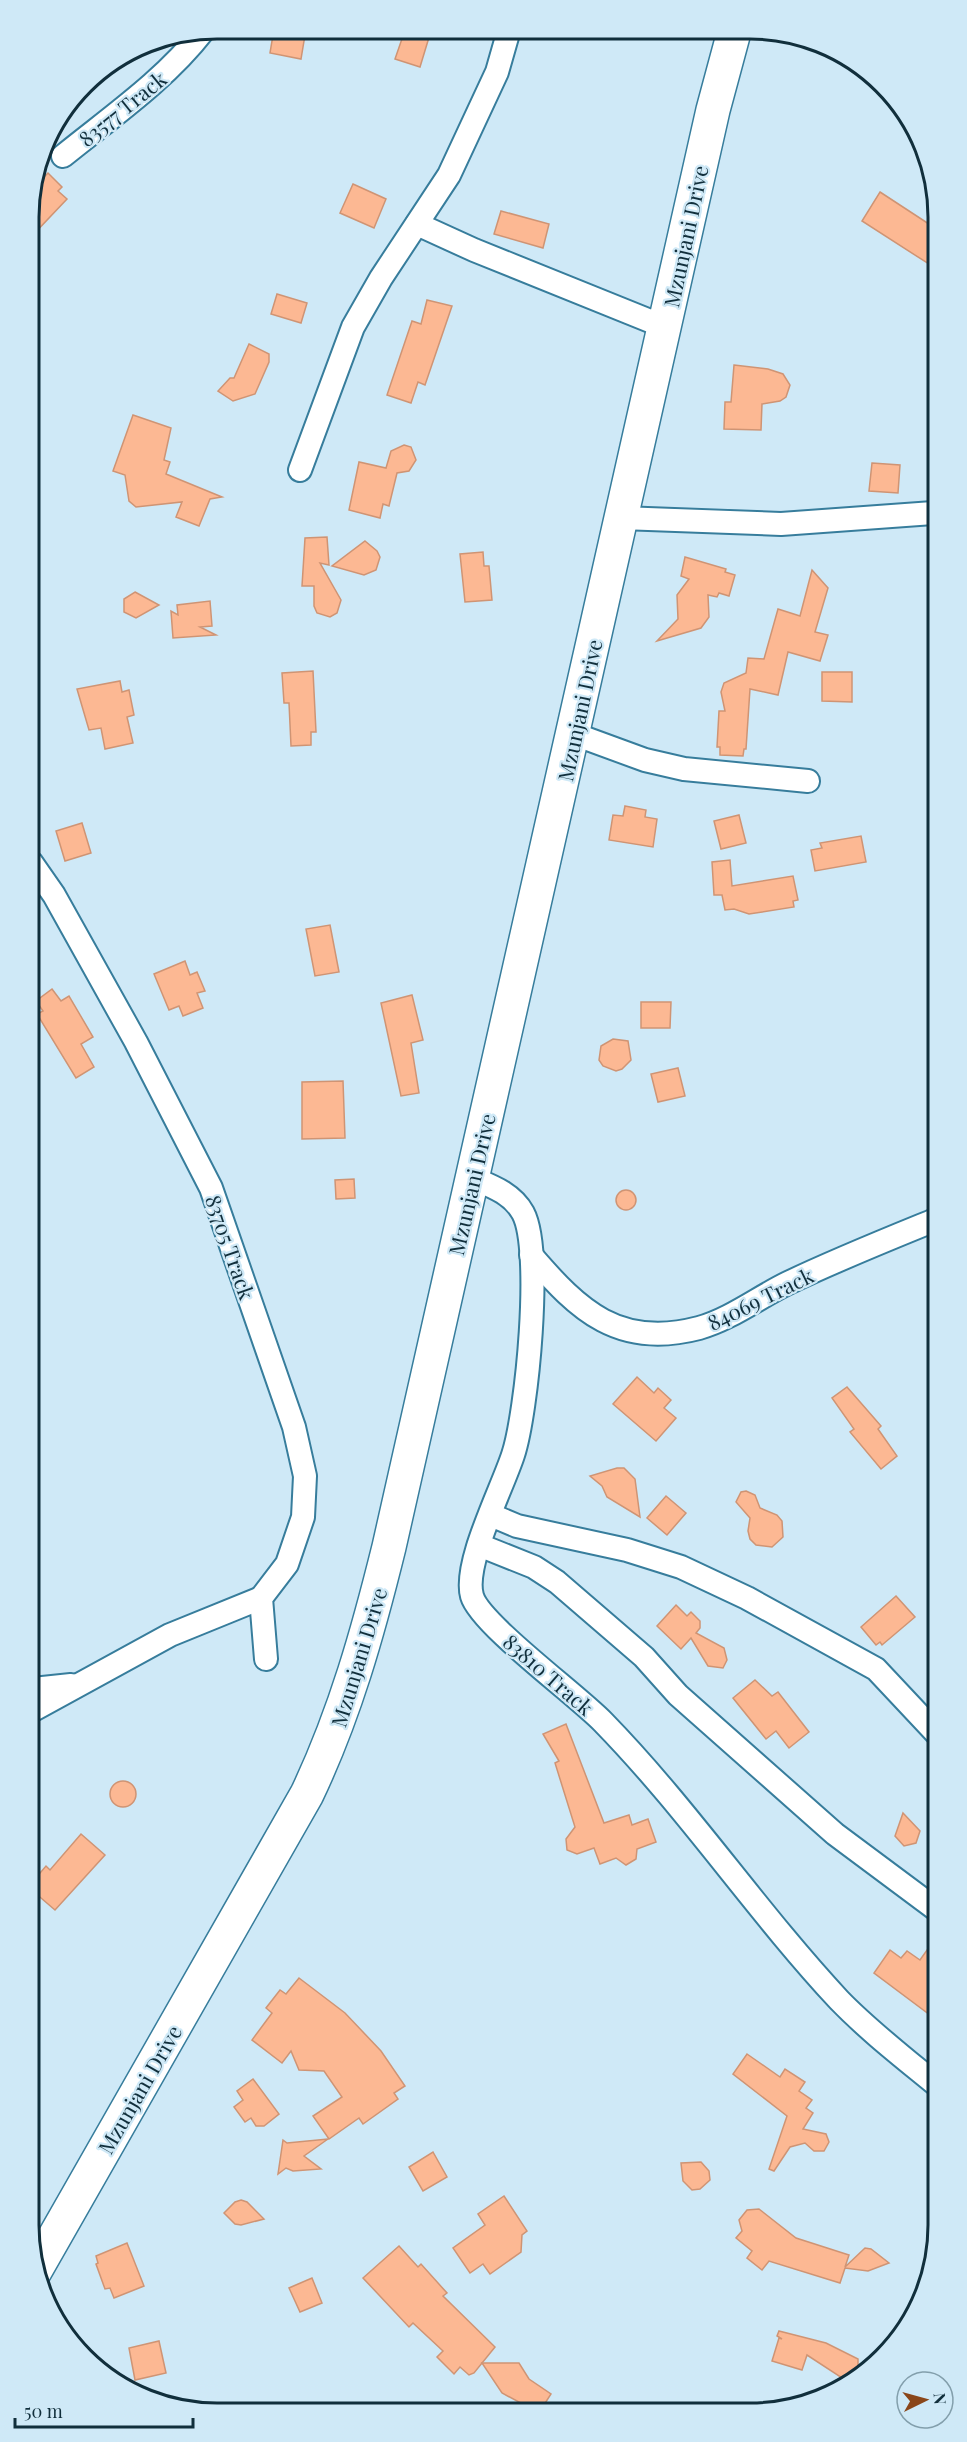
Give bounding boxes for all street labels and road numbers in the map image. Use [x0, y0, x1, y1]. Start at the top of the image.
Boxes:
street label: 83577 Track [72, 64, 172, 152]
street label: Mzunjani Drive [656, 162, 714, 310]
street label: Mzunjani Drive [550, 636, 608, 784]
street label: Mzunjani Drive [441, 1110, 501, 1258]
street label: 83705 Track [200, 1191, 262, 1304]
street label: 84069 Track [702, 1260, 818, 1336]
street label: Mzunjani Drive [324, 1584, 392, 1730]
street label: 83810 Track [498, 1627, 600, 1721]
street label: Mzunjani Drive [91, 2019, 187, 2159]

